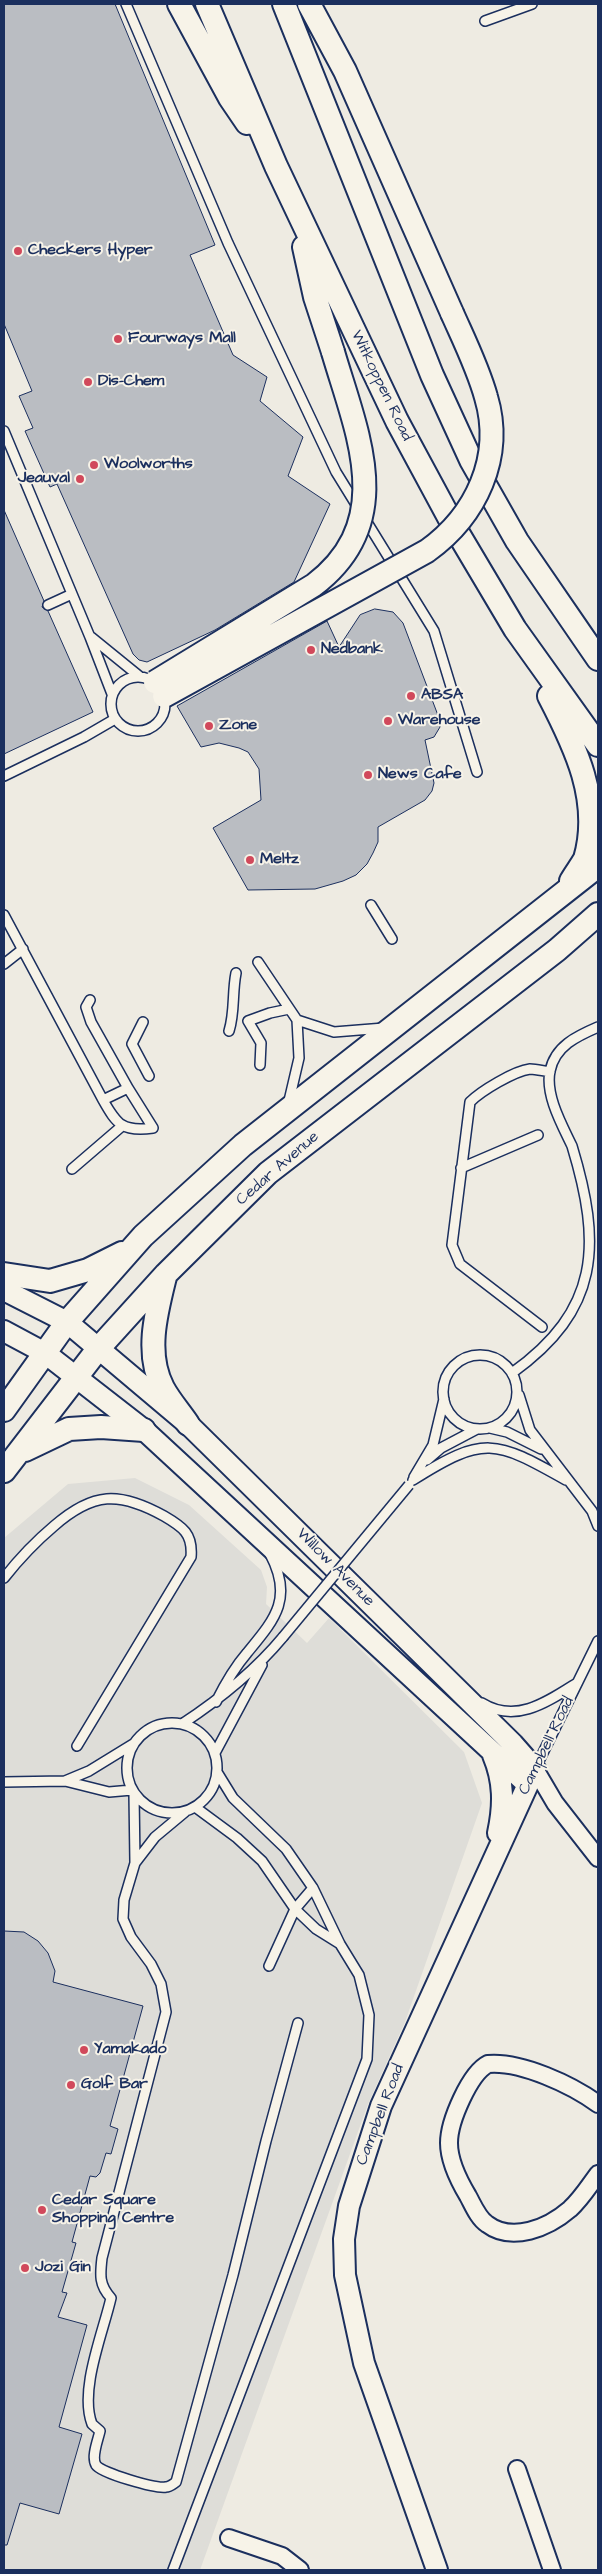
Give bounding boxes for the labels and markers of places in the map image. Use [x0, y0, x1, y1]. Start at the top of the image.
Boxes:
place label: Checkers Hyper [28, 241, 153, 261]
marker: Checkers Hyper [12, 245, 24, 257]
place label: Fourways Mall [128, 329, 236, 349]
marker: Fourways Mall [112, 333, 124, 345]
place label: Dis-Chem [98, 372, 164, 392]
marker: Dis-Chem [82, 376, 94, 388]
place label: Woolworths [104, 455, 193, 475]
marker: Woolworths [88, 459, 100, 471]
place label: Jeauval [18, 469, 70, 489]
marker: Jeauval [74, 473, 86, 485]
place label: Nedbank [321, 640, 383, 660]
marker: Nedbank [305, 644, 317, 656]
place label: ABSA [421, 686, 463, 706]
marker: ABSA [405, 690, 417, 702]
place label: Warehouse [398, 711, 480, 731]
marker: Warehouse [382, 715, 394, 727]
place label: Zone [219, 716, 257, 736]
marker: Zone [203, 720, 215, 732]
place label: News Cafe [378, 765, 462, 785]
marker: News Cafe [362, 769, 374, 781]
place label: Meltz [260, 850, 299, 870]
marker: Meltz [244, 854, 256, 866]
place label: Yamakado [94, 2040, 166, 2060]
marker: Yamakado [78, 2044, 90, 2056]
place label: Golf Bar [81, 2075, 148, 2095]
marker: Golf Bar [65, 2079, 77, 2091]
place label: Cedar Square Shopping Centre [52, 2191, 174, 2229]
marker: Cedar Square Shopping Centre [36, 2204, 48, 2216]
place label: Jozi Gin [35, 2258, 91, 2278]
marker: Jozi Gin [19, 2262, 31, 2274]

